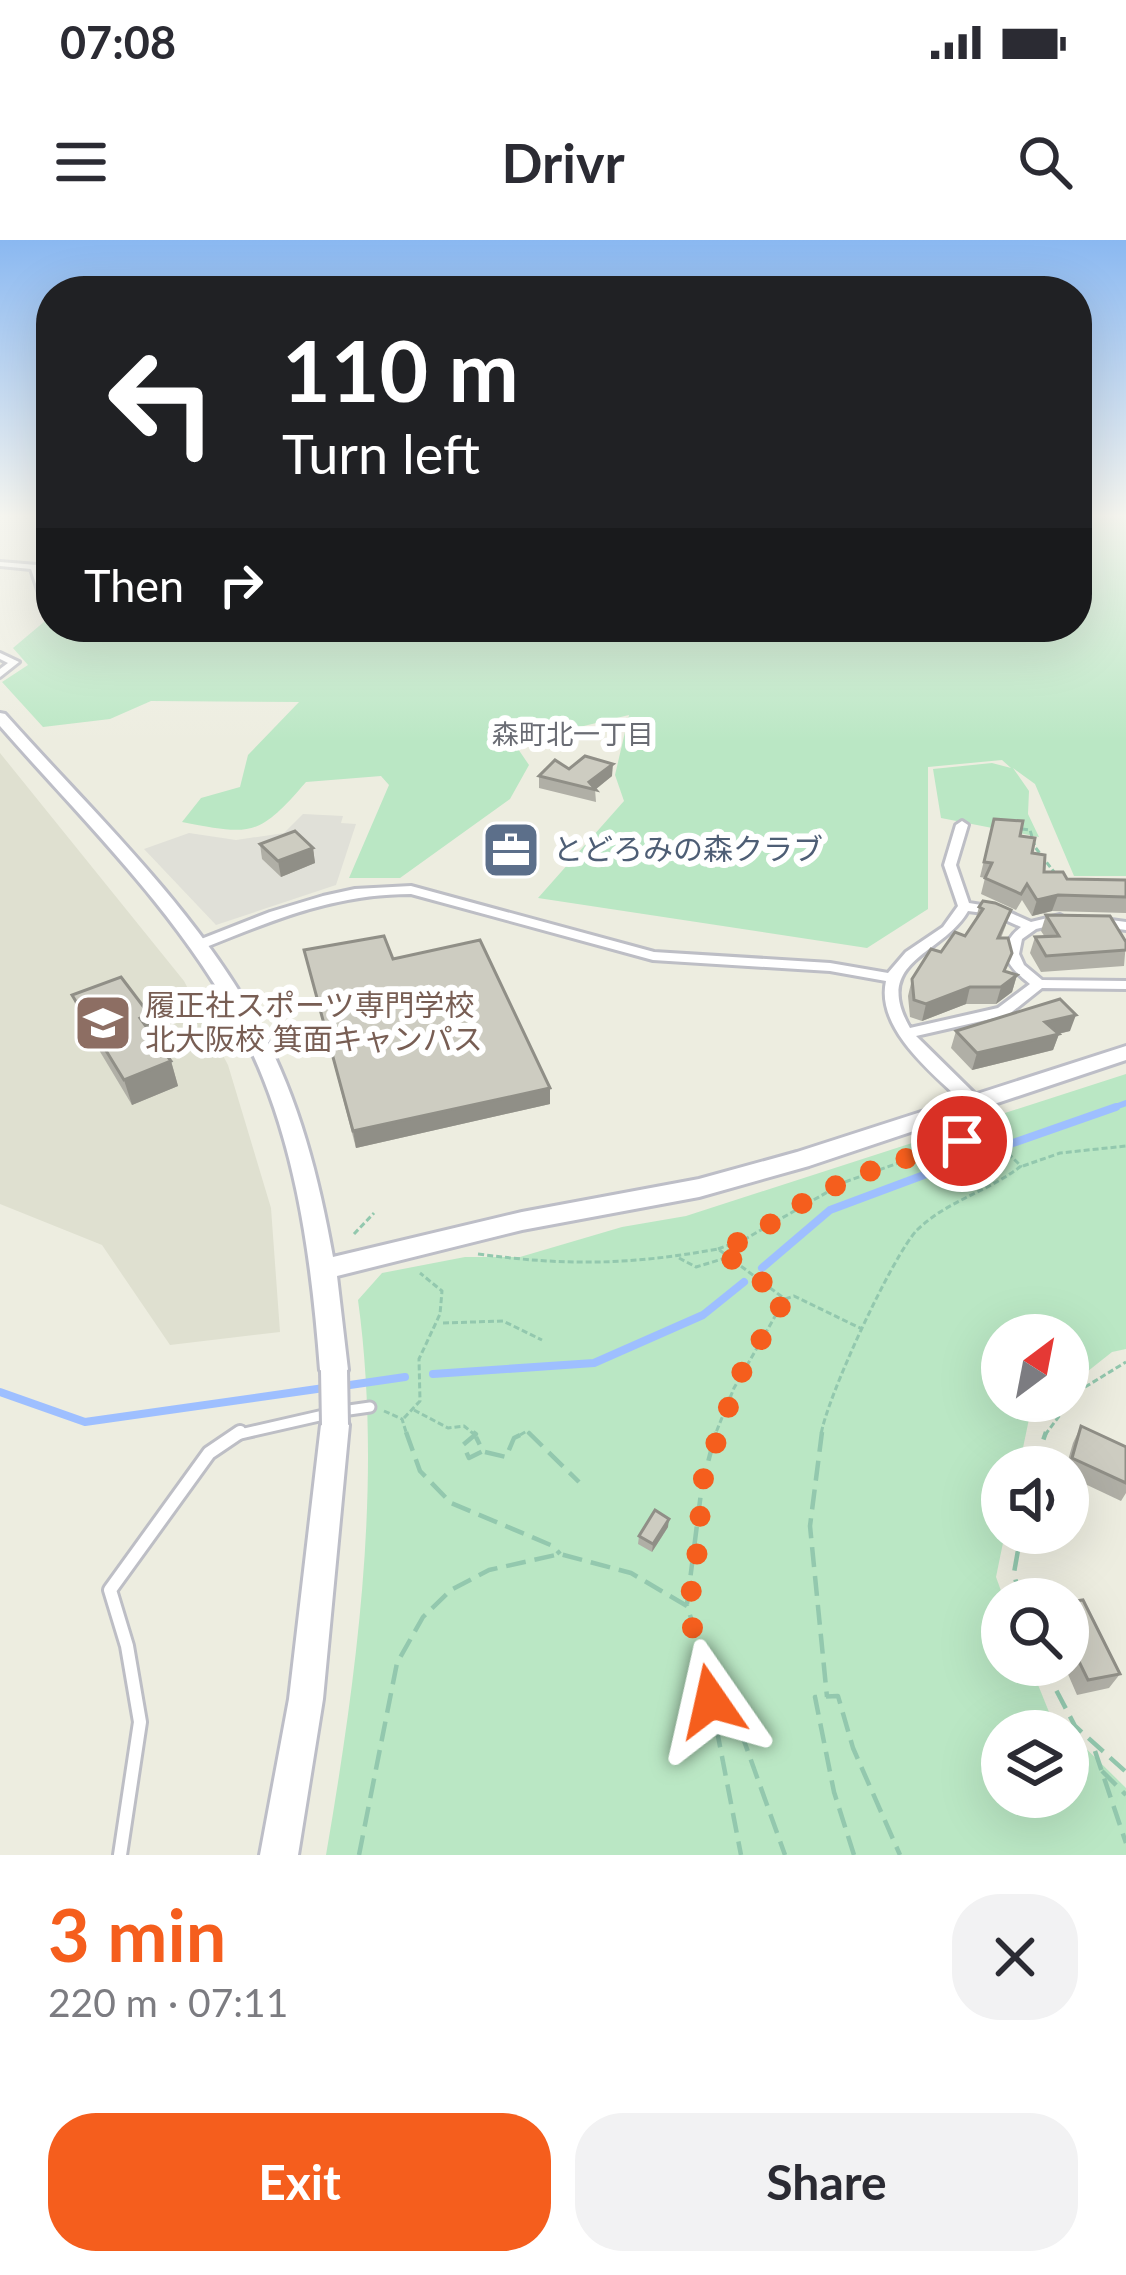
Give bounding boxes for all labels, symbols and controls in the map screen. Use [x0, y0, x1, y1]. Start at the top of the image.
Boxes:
text: 07:08 [60, 15, 176, 69]
icon: menu [48, 129, 114, 195]
icon: search [1012, 129, 1078, 195]
text: Drivr [501, 130, 625, 195]
text: 110 m [282, 319, 519, 420]
icon: left [84, 324, 240, 480]
text: Turn left [282, 421, 480, 486]
icon: right [208, 552, 274, 618]
text: Then [84, 558, 184, 612]
district label: 森町北一丁目 [492, 717, 654, 750]
office icon: とどろみの森クラブ [480, 819, 542, 881]
place label: とどろみの森クラブ [553, 830, 823, 866]
place label: 履正社スポーツ専門学校 北大阪校 箕面キャンパス [145, 986, 483, 1056]
school or university icon: 履正社スポーツ専門学校 北大阪校 箕面キャンパス [72, 992, 134, 1054]
pin [911, 1090, 1013, 1192]
icon: arrive [929, 1108, 995, 1174]
north arrow [981, 1314, 1089, 1422]
map controls [981, 1314, 1089, 1818]
button: sound [981, 1446, 1089, 1554]
button: search [981, 1578, 1089, 1686]
position arrow [648, 1638, 774, 1764]
button: layers [981, 1710, 1089, 1818]
text: 3 min [48, 1891, 226, 1977]
button: close [952, 1894, 1078, 2020]
text: 220 m · 07:11 [48, 1979, 288, 2025]
button: Exit [48, 2113, 551, 2251]
button: Share [575, 2113, 1078, 2251]

